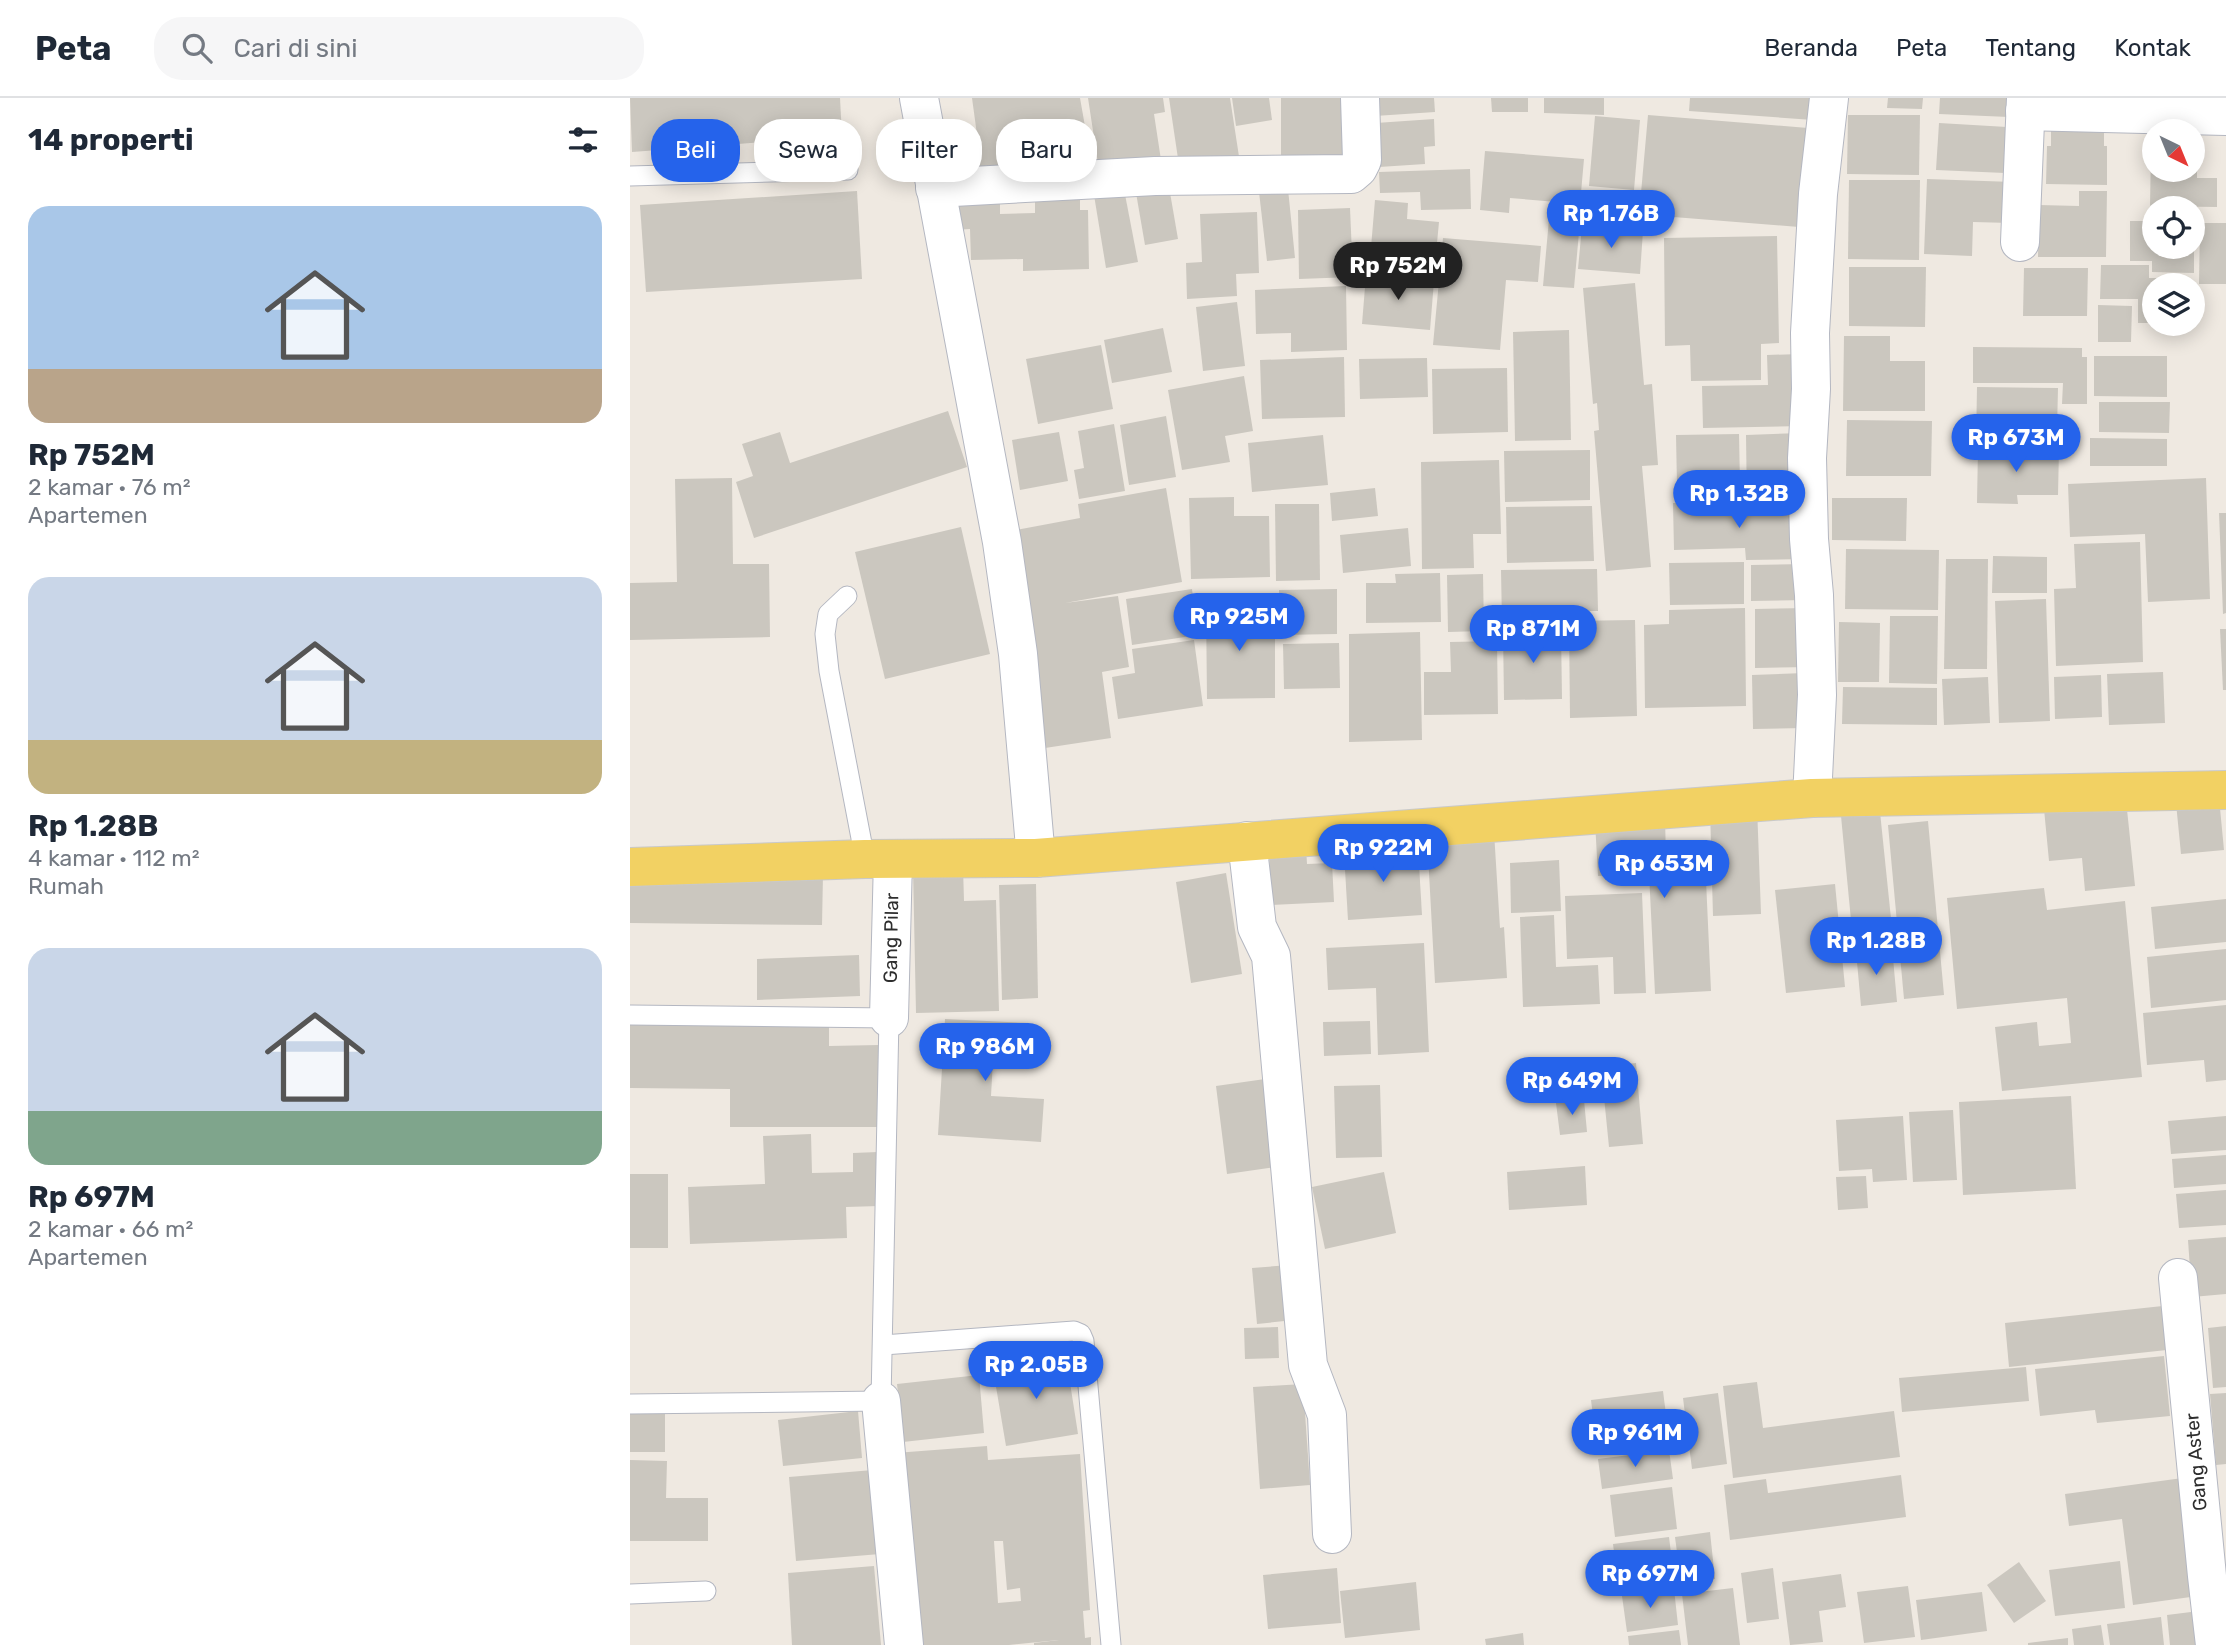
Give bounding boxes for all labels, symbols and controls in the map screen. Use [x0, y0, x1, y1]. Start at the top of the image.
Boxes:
search box [154, 17, 644, 80]
text: Peta [35, 29, 112, 68]
icon: search [178, 29, 216, 67]
text: Cari di sini [234, 33, 357, 64]
text: Beranda [1764, 34, 1858, 62]
text: Peta [1896, 34, 1947, 62]
text: Tentang [1985, 34, 2076, 62]
text: Kontak [2114, 34, 2191, 62]
chip: Beli [651, 119, 740, 182]
chip: Sewa [754, 119, 862, 182]
chip: Filter [876, 119, 982, 182]
chip: Baru [996, 119, 1097, 182]
north arrow [2142, 119, 2205, 182]
map controls [2142, 119, 2205, 336]
icon: filters [564, 121, 602, 159]
text: 14 properti [28, 122, 194, 158]
pin: Rp 1.76B [1539, 190, 1683, 250]
button: locate [2142, 196, 2205, 259]
text: Rp 1.76B [1563, 199, 1659, 227]
pin: Rp 752M [1333, 242, 1463, 302]
text: Rp 752M [1349, 251, 1447, 279]
icon: home [252, 252, 378, 378]
button: layers [2142, 273, 2205, 336]
pin: Rp 673M [1951, 414, 2081, 474]
text: Rp 673M [1968, 423, 2064, 451]
text: Rp 752M [28, 437, 155, 473]
pin: Rp 1.32B [1667, 470, 1811, 530]
text: 2 kamar · 76 m² [28, 473, 191, 501]
text: Rp 1.32B [1689, 479, 1789, 507]
text: Apartemen [28, 501, 148, 529]
pin: Rp 925M [1174, 594, 1304, 653]
text: Rp 925M [1190, 602, 1288, 630]
pin: Rp 871M [1468, 606, 1598, 665]
text: Rp 871M [1486, 614, 1580, 642]
icon: home [252, 623, 378, 749]
text: Rp 1.28B [28, 808, 158, 844]
pin: Rp 922M [1318, 824, 1448, 884]
text: Rp 922M [1334, 833, 1433, 861]
pin: Rp 653M [1599, 840, 1729, 900]
text: 4 kamar · 112 m² [28, 844, 200, 872]
text: Rp 653M [1614, 849, 1714, 877]
text: Rumah [28, 872, 104, 900]
street label: Gang Pilar [879, 892, 903, 983]
pin: Rp 1.28B [1804, 918, 1948, 977]
text: Rp 1.28B [1826, 926, 1926, 954]
icon: home [252, 994, 378, 1120]
pin: Rp 986M [920, 1024, 1050, 1083]
text: Rp 986M [935, 1032, 1035, 1060]
pin: Rp 649M [1507, 1058, 1637, 1117]
text: Rp 649M [1522, 1066, 1622, 1094]
text: Rp 697M [28, 1179, 155, 1215]
text: 2 kamar · 66 m² [28, 1215, 193, 1243]
text: Apartemen [28, 1243, 148, 1271]
pin: Rp 2.05B [964, 1342, 1108, 1401]
text: Rp 2.05B [984, 1350, 1088, 1378]
pin: Rp 961M [1570, 1410, 1700, 1469]
street label: Gang Aster [2180, 1411, 2212, 1512]
text: Rp 961M [1588, 1418, 1682, 1446]
pin: Rp 697M [1585, 1550, 1715, 1610]
text: Rp 697M [1601, 1559, 1699, 1587]

